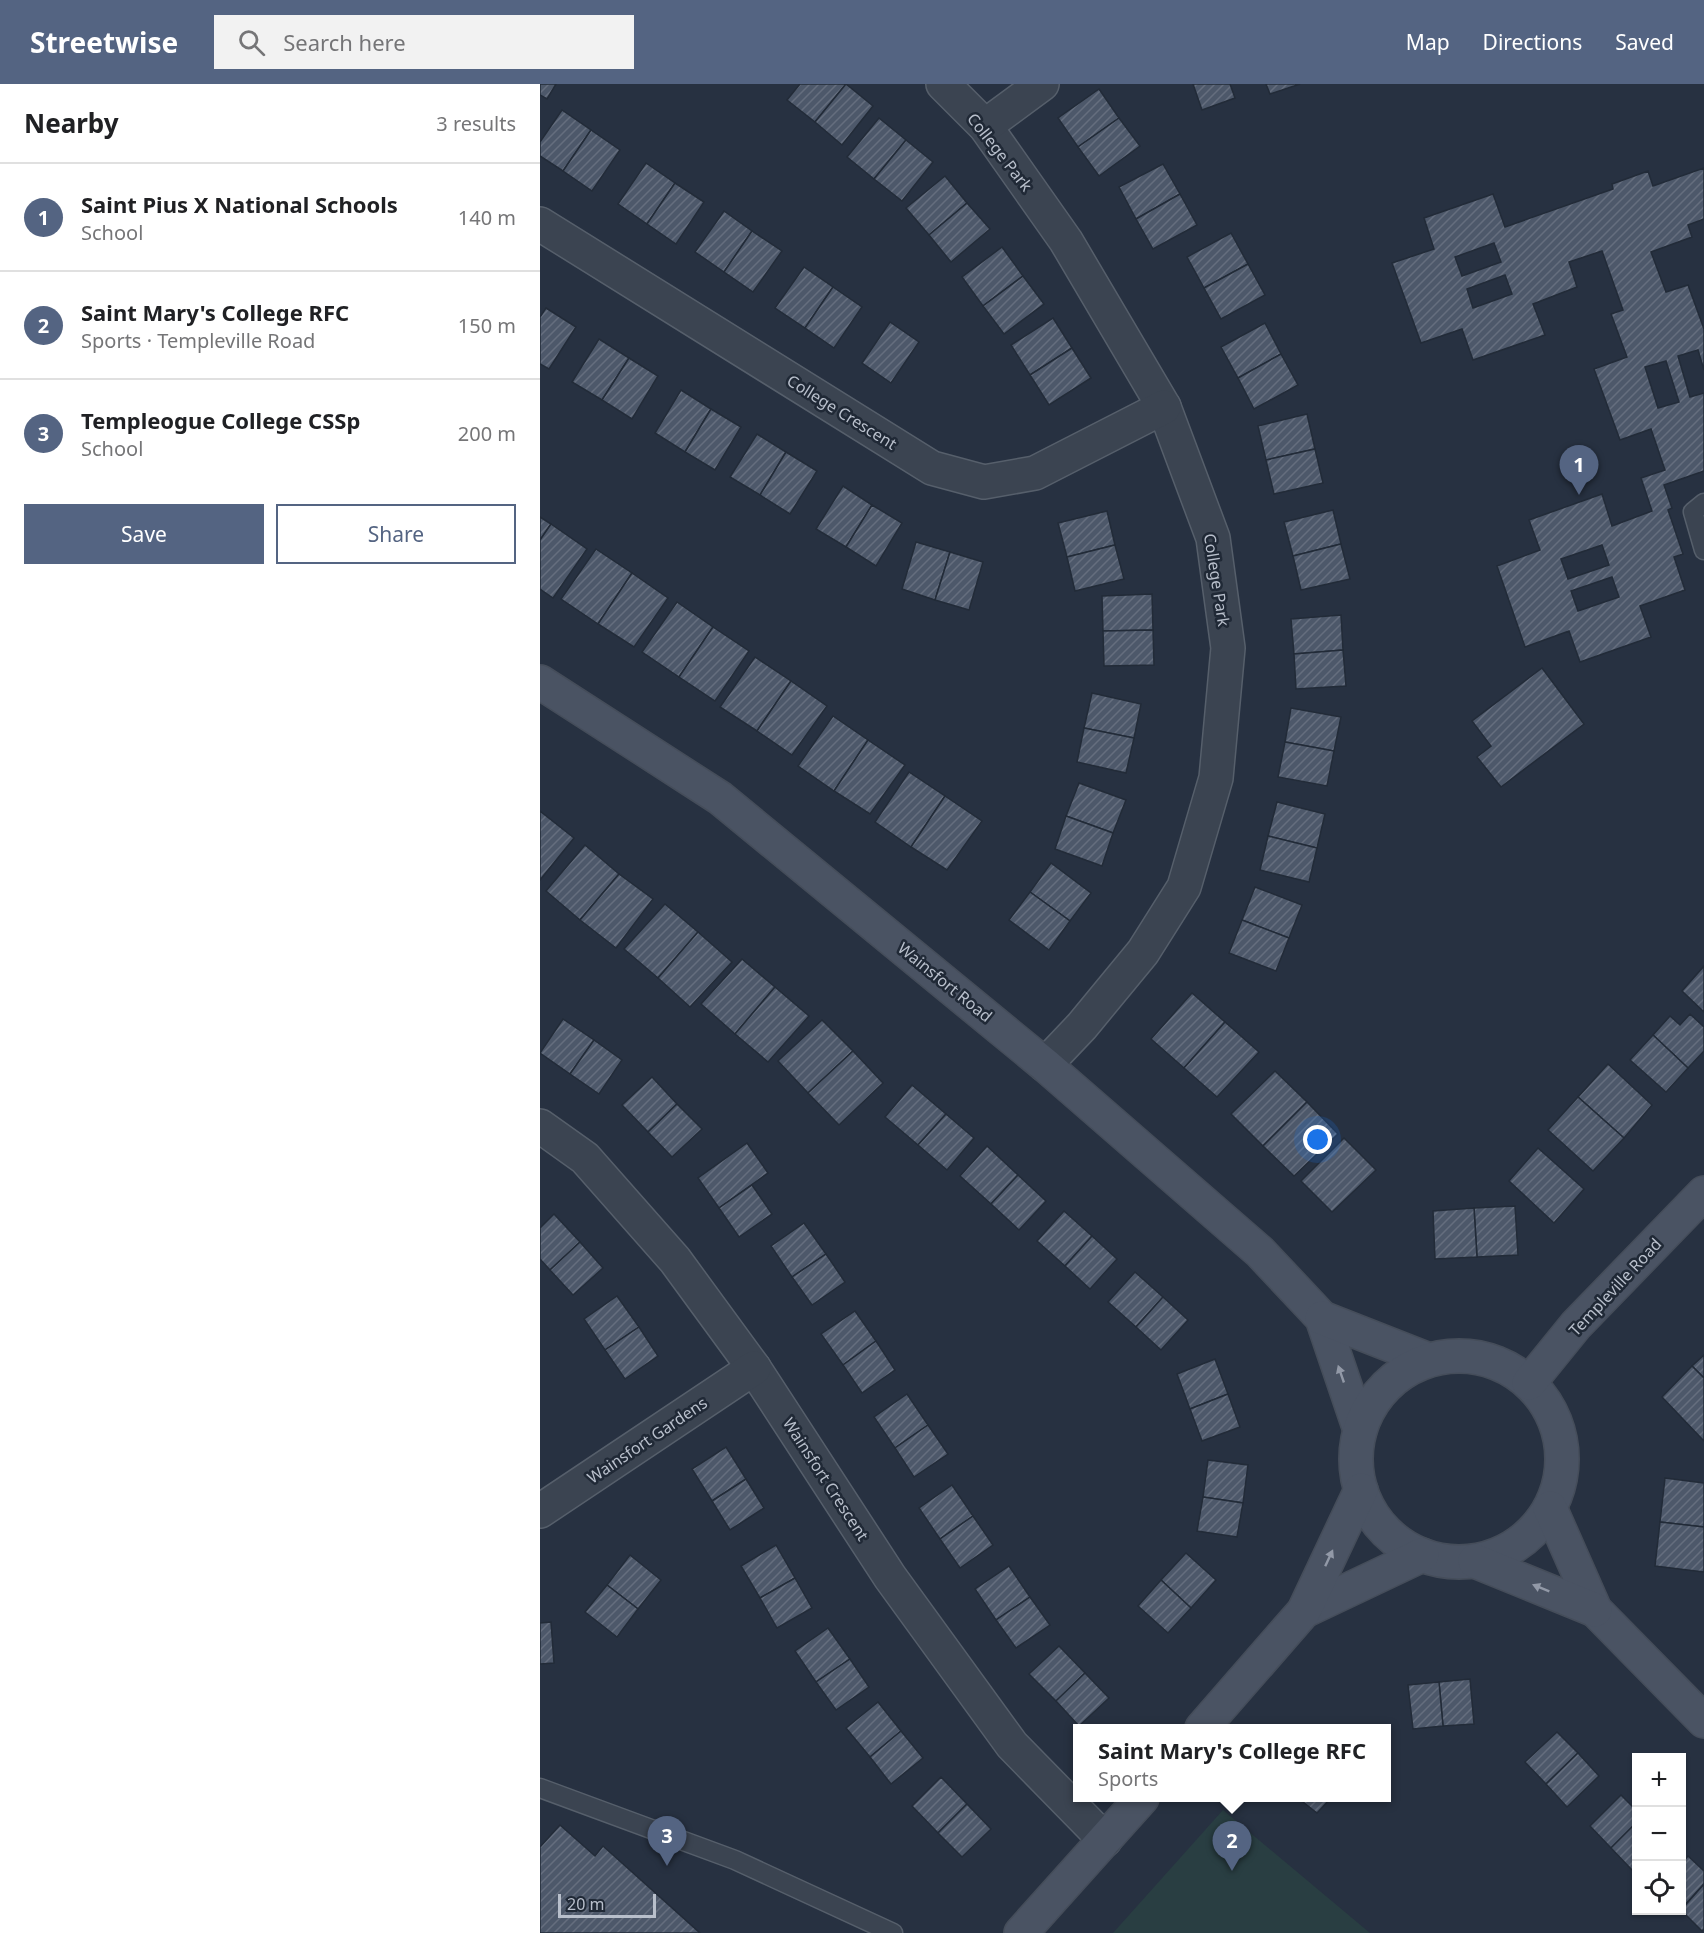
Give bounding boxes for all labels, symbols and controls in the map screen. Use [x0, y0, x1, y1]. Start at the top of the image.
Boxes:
search box [214, 15, 634, 69]
text: Streetwise [30, 23, 178, 61]
icon: search [235, 26, 268, 59]
text: Search here [283, 27, 406, 57]
text: Map [1406, 28, 1450, 56]
text: Directions [1483, 28, 1582, 56]
text: Saved [1615, 28, 1674, 56]
text: Nearby [24, 105, 119, 141]
street label: College Park [962, 108, 1038, 196]
text: 3 results [436, 110, 516, 137]
text: Saint Pius X National Schools [81, 189, 398, 219]
text: 1 [38, 204, 49, 231]
text: 140 m [458, 204, 516, 231]
text: School [81, 219, 143, 246]
text: Saint Mary's College RFC [81, 297, 349, 327]
text: 2 [38, 312, 49, 339]
text: 150 m [458, 312, 516, 339]
text: Sports · Templeville Road [81, 327, 315, 354]
street label: College Crescent [783, 369, 901, 455]
text: Templeogue College CSSp [81, 405, 360, 435]
text: 3 [38, 420, 49, 447]
text: 200 m [458, 420, 516, 447]
text: School [81, 435, 143, 462]
pin: 1 [1560, 446, 1598, 495]
button: Save [24, 504, 264, 564]
button: Share [276, 504, 516, 564]
street label: College Park [1199, 532, 1235, 629]
street label: Wainsfort Road [893, 937, 997, 1027]
your location [1303, 1125, 1332, 1154]
street label: Templeville Road [1564, 1233, 1666, 1341]
one-way arrow [1336, 1365, 1346, 1383]
street label: Wainsfort Gardens [583, 1392, 711, 1488]
street label: Wainsfort Crescent [778, 1413, 874, 1545]
one-way arrow [1324, 1549, 1333, 1566]
one-way arrow [1531, 1583, 1549, 1593]
popup [1073, 1724, 1391, 1802]
text: Saint Mary's College RFC [1098, 1735, 1366, 1765]
map controls [1632, 1753, 1686, 1915]
button: + [1632, 1753, 1686, 1807]
text: Sports [1098, 1765, 1158, 1792]
button: − [1632, 1807, 1686, 1861]
pin: 3 [648, 1816, 686, 1866]
pin: 2 [1212, 1822, 1252, 1871]
button: locate [1632, 1861, 1686, 1915]
scale bar [558, 1891, 656, 1918]
text: 20 m [567, 1893, 604, 1915]

